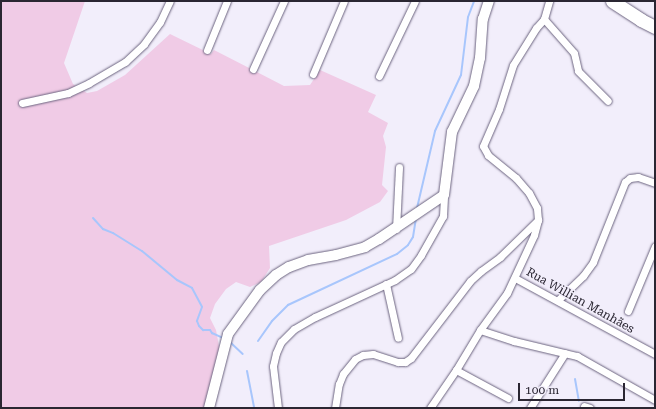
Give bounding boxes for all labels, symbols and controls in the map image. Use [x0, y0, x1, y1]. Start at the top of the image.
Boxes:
street label: Rua Willian Manhães [523, 265, 637, 337]
scale bar [520, 375, 627, 401]
text: 100 m [525, 383, 559, 397]

